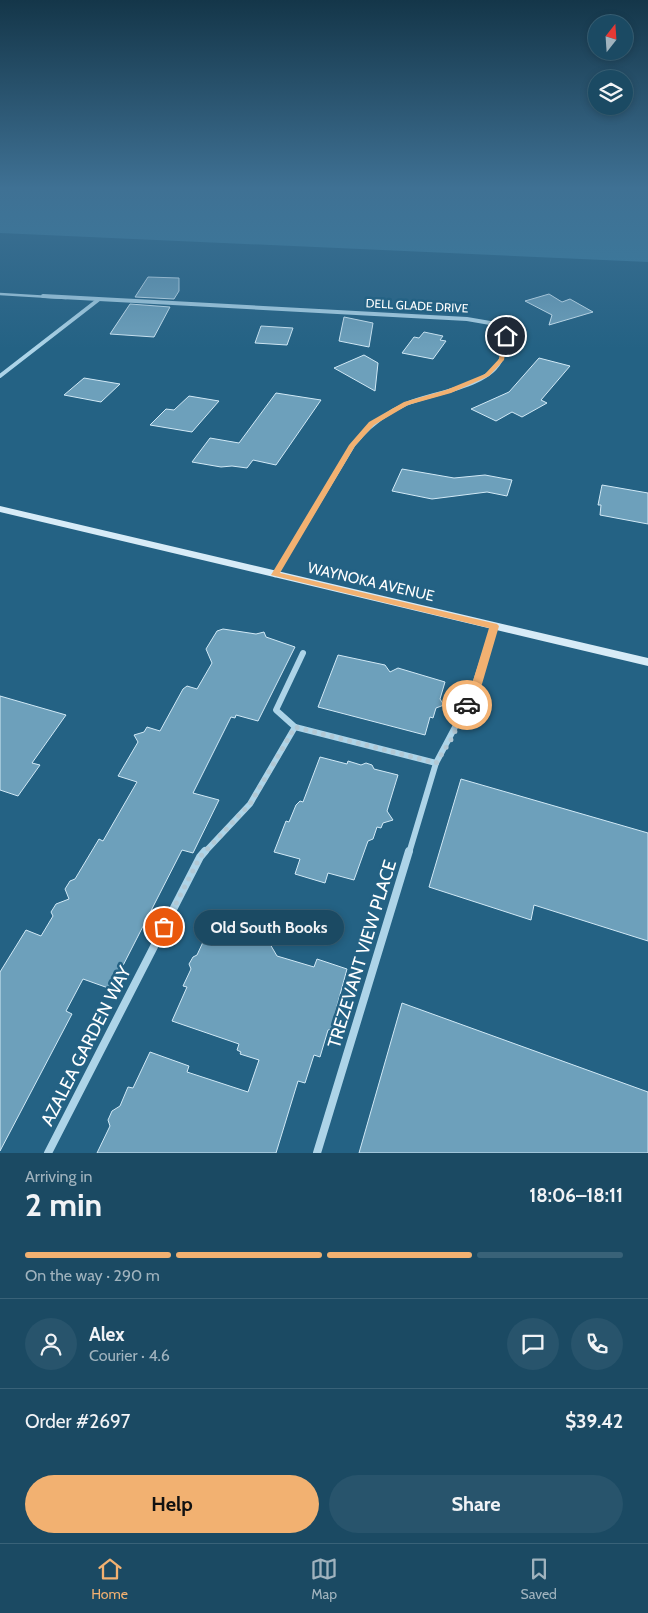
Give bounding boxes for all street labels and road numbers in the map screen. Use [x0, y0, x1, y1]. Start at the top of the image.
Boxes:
street label: DELL GLADE DRIVE [365, 295, 469, 316]
street label: WAYNOKA AVENUE [306, 559, 436, 605]
street label: TREZEVANT VIEW PLACE [323, 857, 401, 1051]
street label: AZALEA GARDEN WAY [36, 962, 136, 1130]

